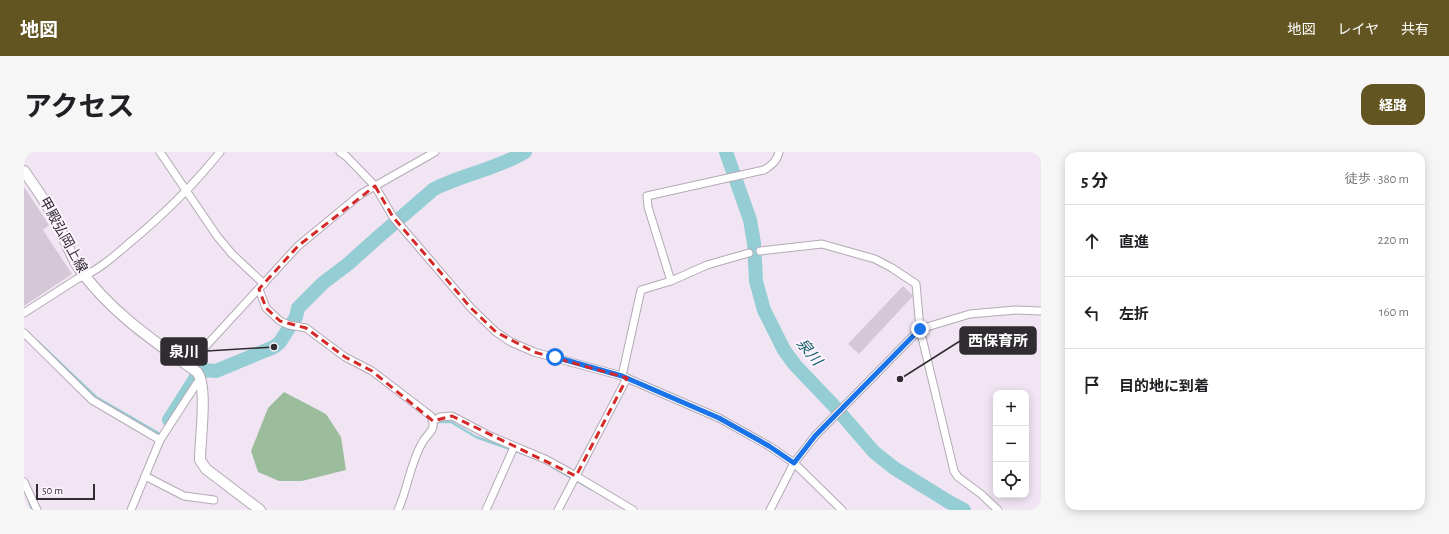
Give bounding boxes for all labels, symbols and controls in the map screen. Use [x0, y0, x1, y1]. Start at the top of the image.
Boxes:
text: 地図 [20, 21, 58, 40]
text: 地図 [1287, 23, 1315, 37]
text: レイヤ [1337, 23, 1379, 37]
text: 共有 [1401, 23, 1429, 37]
button: 経路 [1361, 84, 1425, 125]
text: アクセス [24, 94, 135, 122]
text: 5 分 [1081, 172, 1108, 189]
text: 徒歩 · 380 m [1345, 173, 1409, 186]
street label: 甲殿弘岡上線 [37, 194, 90, 275]
icon: ahead [1081, 230, 1103, 252]
text: 220 m [1378, 234, 1409, 247]
text: 直進 [1119, 235, 1149, 250]
icon: left [1081, 302, 1103, 324]
text: 160 m [1379, 306, 1409, 319]
text: 左折 [1119, 307, 1149, 322]
route end [911, 320, 929, 338]
callout: 西保育所 [960, 327, 1036, 354]
text: 西保育所 [968, 333, 1028, 349]
water label: 泉川 [794, 335, 826, 370]
callout: 泉川 [161, 338, 207, 365]
text: 泉川 [169, 344, 199, 360]
route start [546, 348, 564, 366]
icon: arrive [1081, 374, 1103, 396]
text: 目的地に到着 [1119, 379, 1209, 394]
map controls [993, 390, 1029, 498]
button: + [993, 390, 1029, 426]
button: − [993, 426, 1029, 462]
button: locate [993, 462, 1029, 498]
scale bar [36, 482, 95, 501]
text: 50 m [42, 485, 63, 496]

